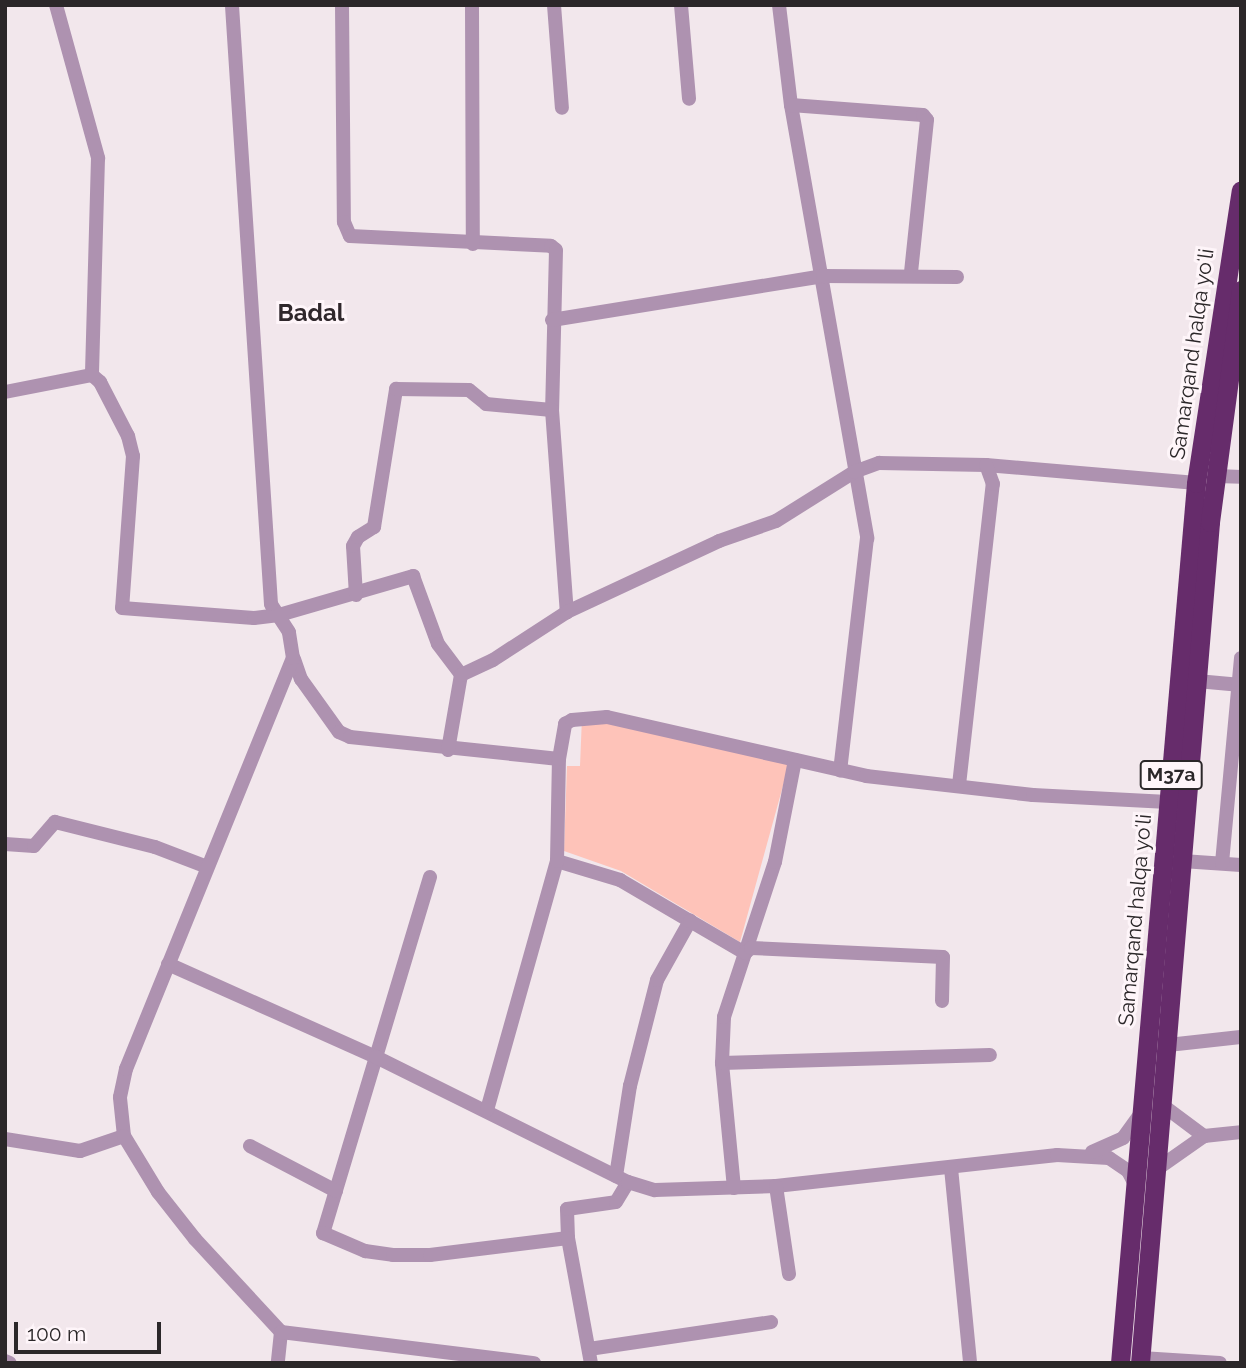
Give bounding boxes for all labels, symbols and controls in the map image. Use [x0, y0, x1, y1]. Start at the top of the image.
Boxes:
street label: Samarqand halqa yoʻli [1165, 247, 1219, 461]
district label: Badal [278, 299, 344, 327]
road number: M37a [1140, 760, 1202, 790]
street label: Samarqand halqa yoʻli [1113, 813, 1157, 1027]
scale bar [18, 1308, 164, 1352]
text: 100 m [27, 1321, 86, 1346]

